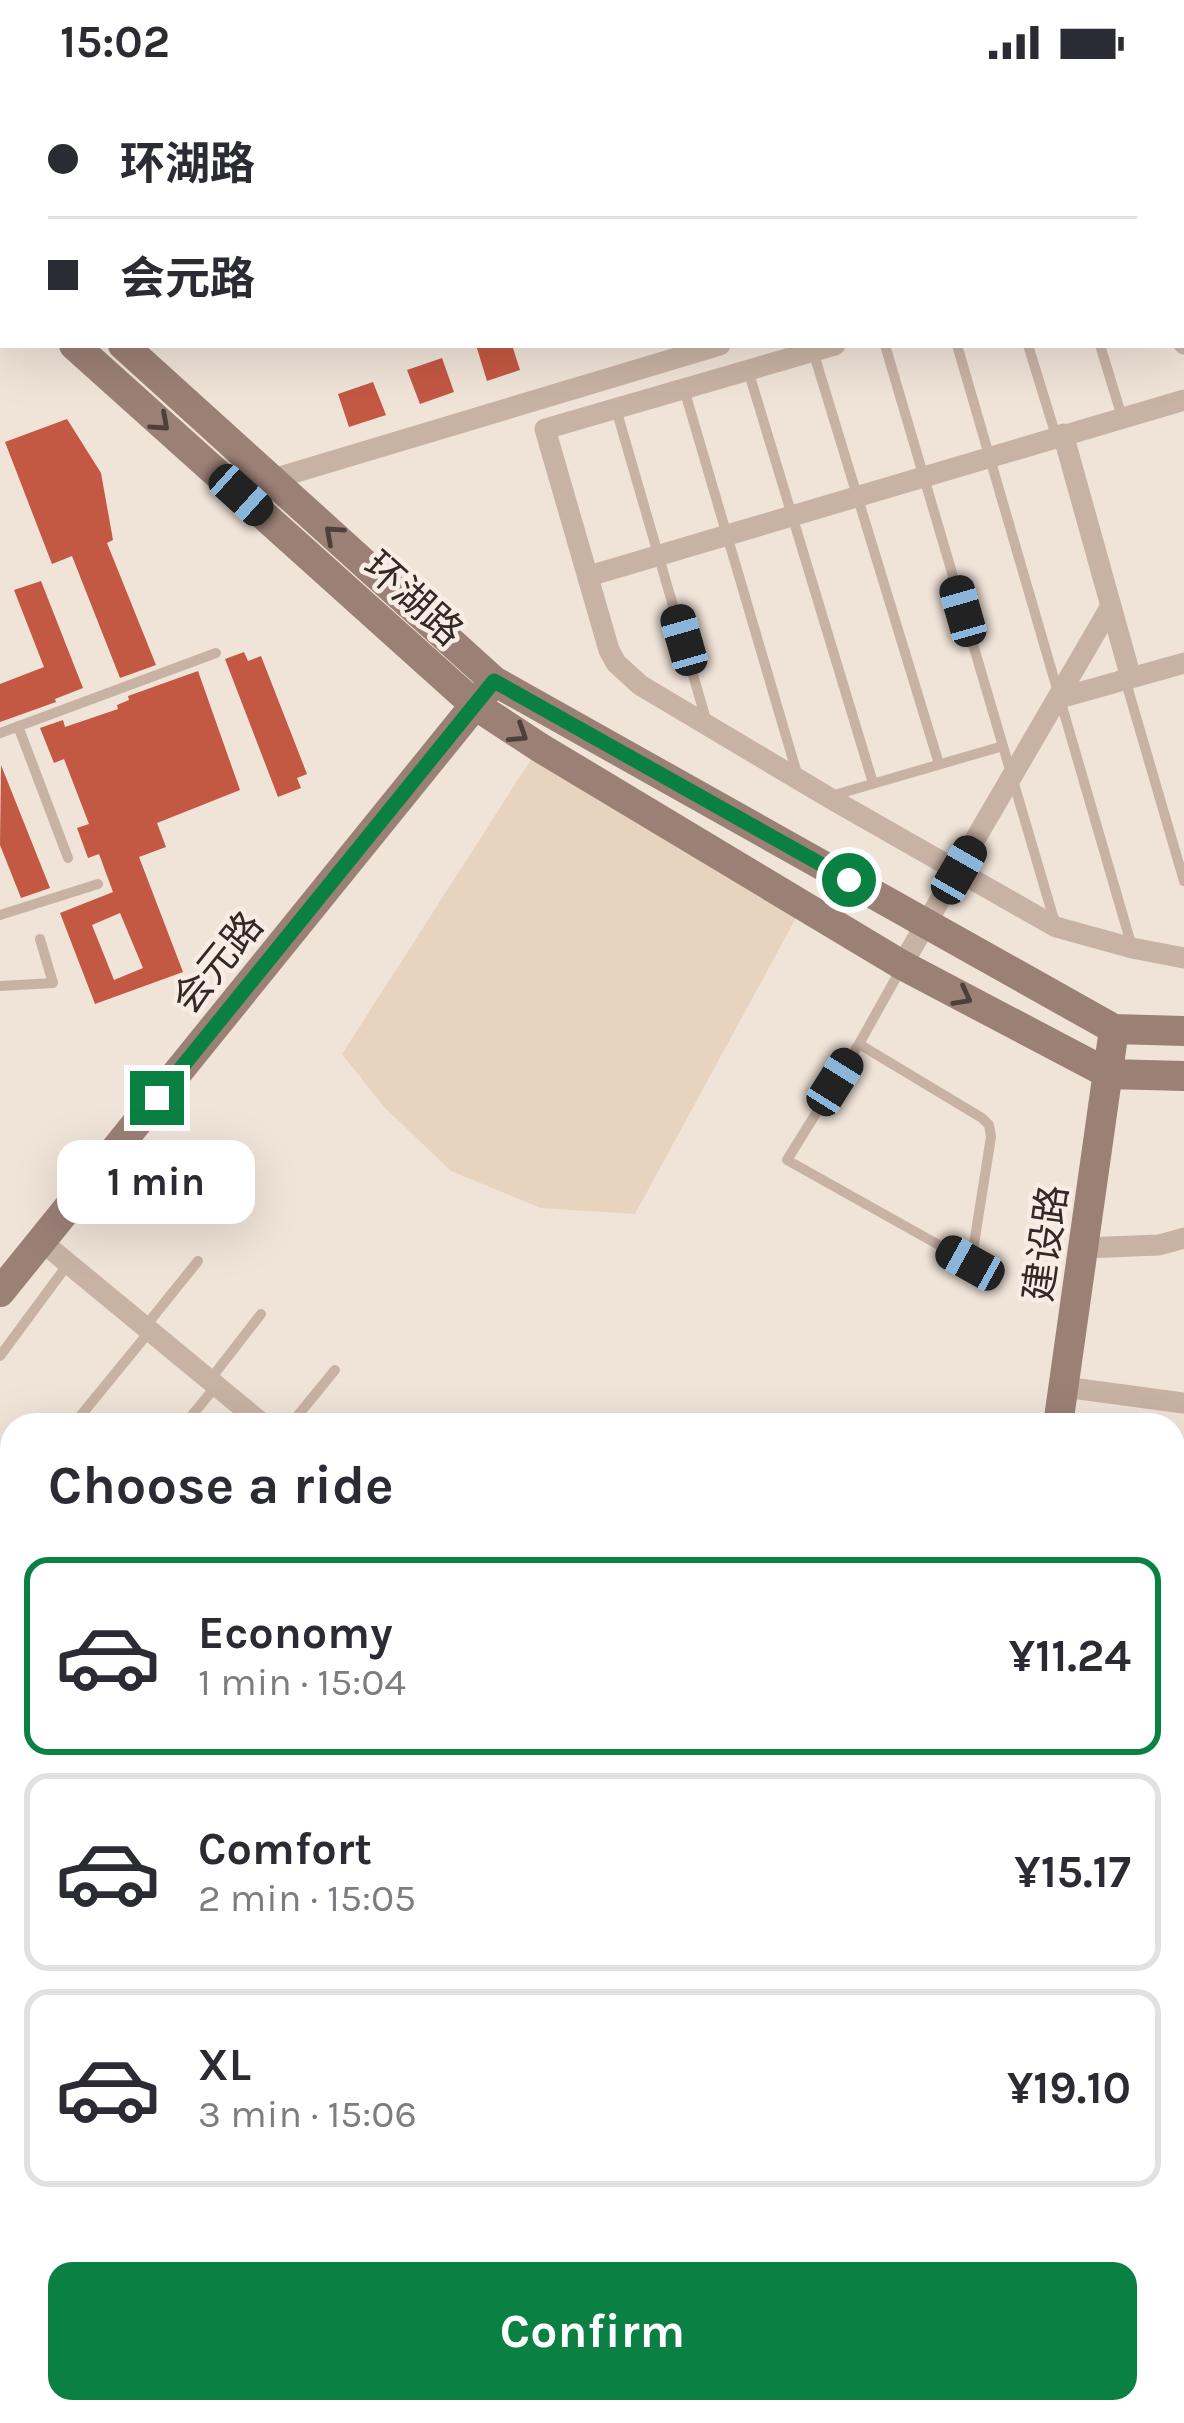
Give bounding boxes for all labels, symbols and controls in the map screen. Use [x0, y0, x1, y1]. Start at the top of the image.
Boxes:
text: 15:02 [60, 16, 170, 68]
text: 环湖路 [120, 138, 255, 190]
text: 会元路 [120, 253, 255, 305]
one-way arrow [148, 409, 169, 430]
car [202, 458, 280, 532]
one-way arrow [325, 527, 346, 548]
street label: 环湖路 [354, 543, 472, 655]
car [936, 571, 990, 651]
car [657, 600, 711, 680]
one-way arrow [505, 719, 527, 741]
car [925, 830, 993, 910]
route start [822, 853, 876, 907]
street label: 会元路 [163, 903, 272, 1023]
one-way arrow [950, 982, 972, 1005]
car [801, 1042, 869, 1122]
route end [130, 1071, 184, 1125]
callout: 1 min [58, 1140, 256, 1224]
text: 1 min [107, 1159, 205, 1205]
street label: 建设路 [1015, 1182, 1077, 1304]
car [930, 1230, 1010, 1296]
text: Choose a ride [48, 1453, 394, 1517]
icon: car [54, 1602, 162, 1710]
text: Economy [198, 1607, 393, 1659]
text: ¥11.24 [1009, 1630, 1131, 1682]
text: 1 min · 15:04 [198, 1659, 406, 1705]
icon: car [54, 1818, 162, 1926]
text: Comfort [198, 1823, 372, 1875]
text: ¥15.17 [1014, 1846, 1131, 1898]
text: 2 min · 15:05 [198, 1875, 416, 1921]
icon: car [54, 2034, 162, 2142]
text: XL [198, 2039, 251, 2091]
text: ¥19.10 [1007, 2062, 1131, 2114]
text: 3 min · 15:06 [198, 2091, 417, 2137]
button: Confirm [48, 2262, 1137, 2400]

